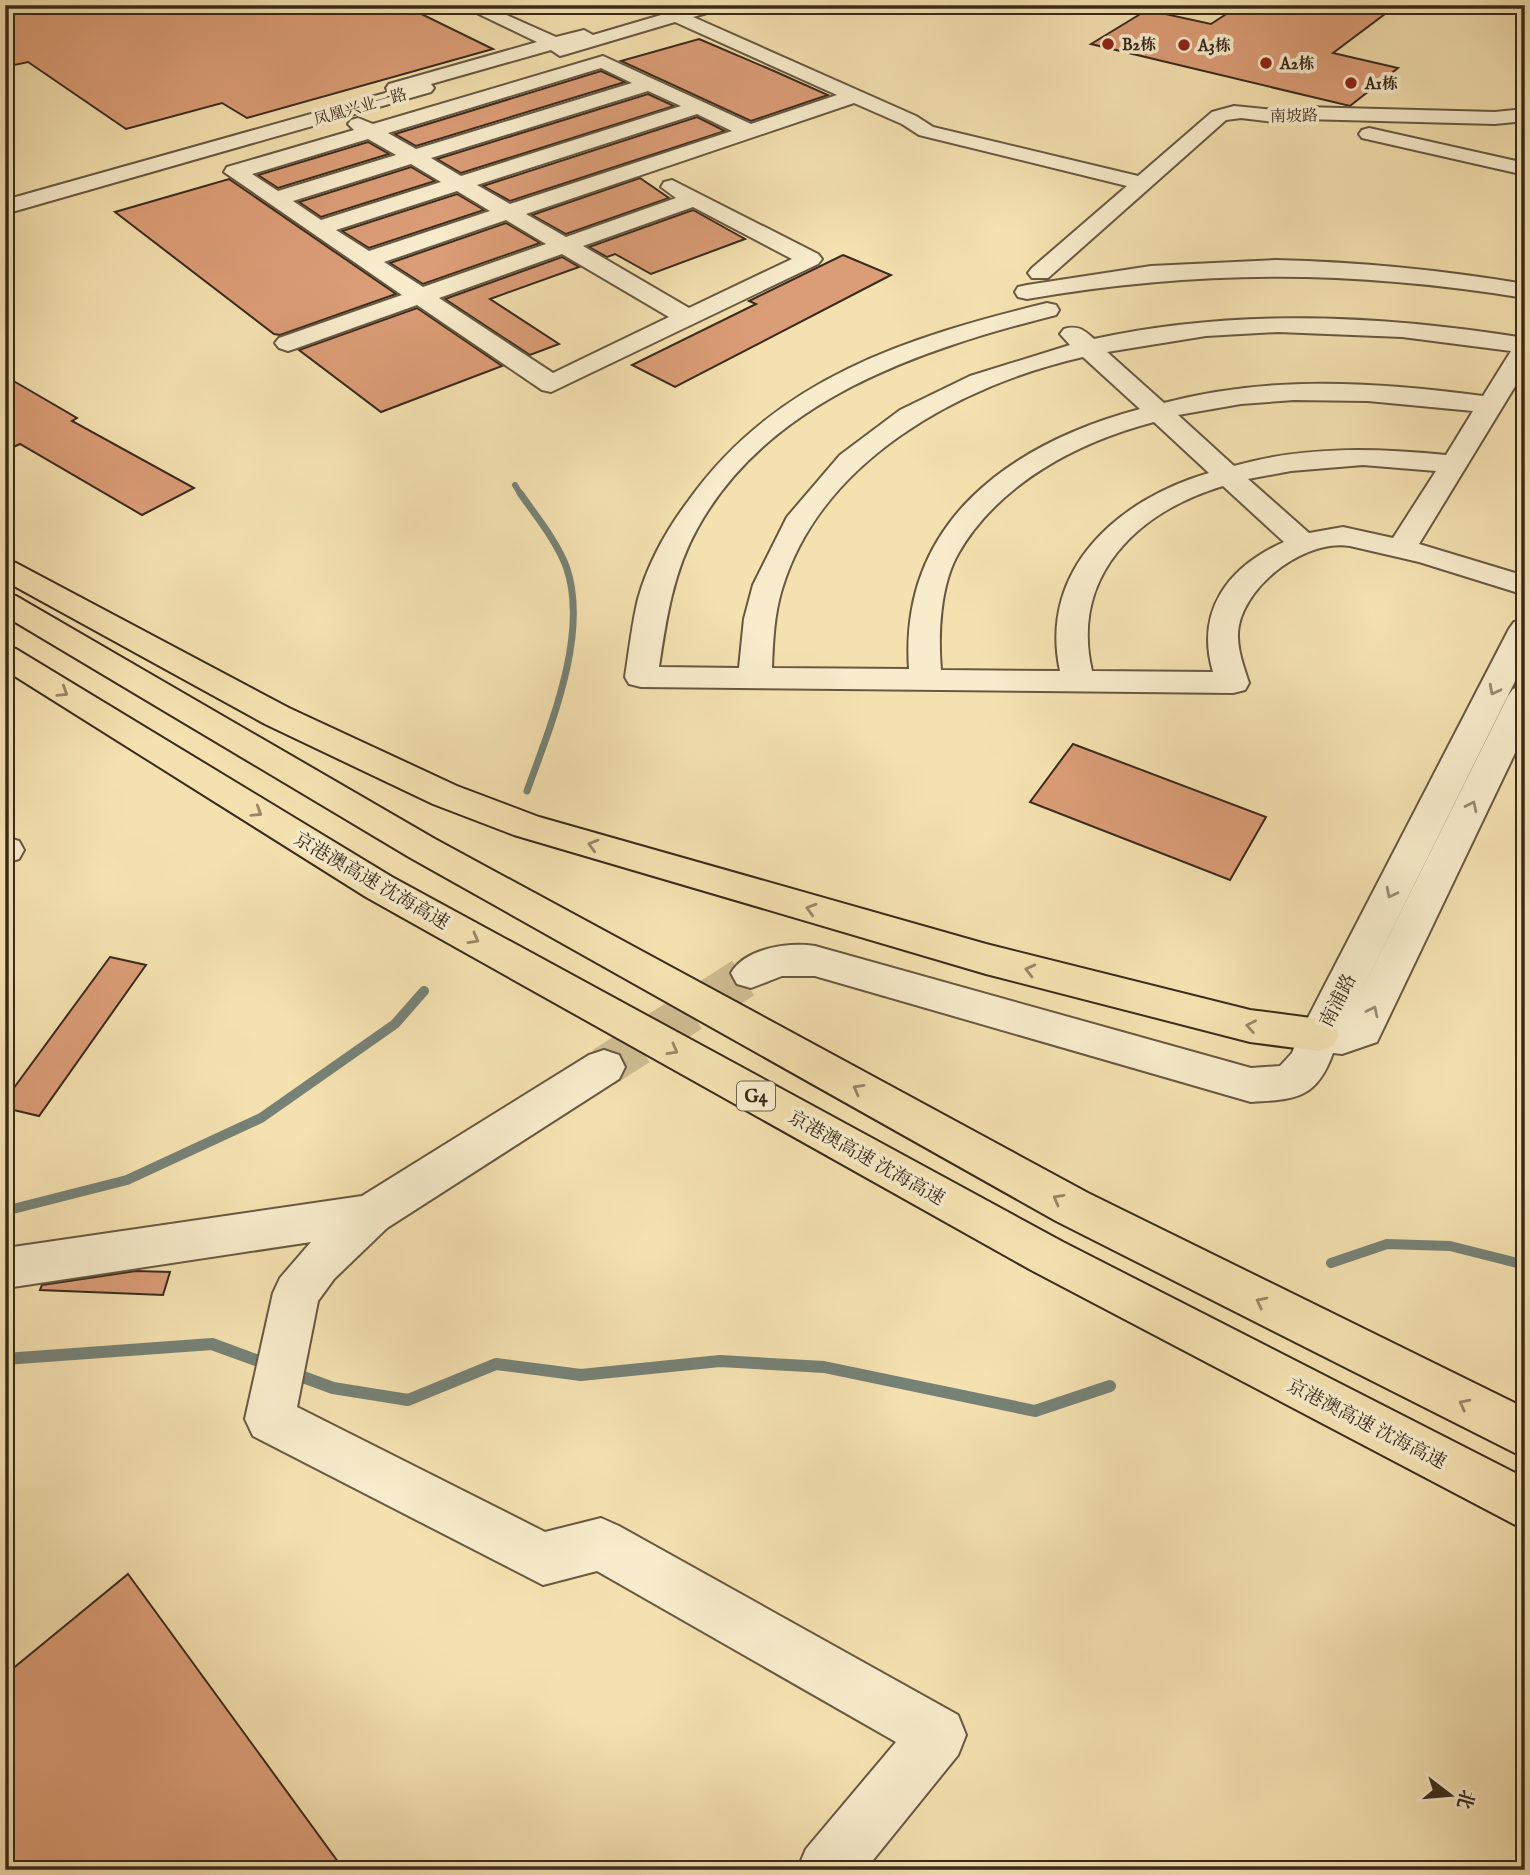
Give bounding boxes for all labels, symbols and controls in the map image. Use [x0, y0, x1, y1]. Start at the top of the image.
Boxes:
marker: B2栋 [1100, 36, 1116, 52]
place label: B2栋 [1122, 36, 1156, 56]
marker: A3栋 [1176, 37, 1192, 53]
place label: A3栋 [1197, 37, 1231, 57]
marker: A2栋 [1258, 55, 1274, 71]
place label: A2栋 [1279, 55, 1314, 75]
marker: A1栋 [1343, 75, 1359, 91]
place label: A1栋 [1364, 75, 1398, 95]
street label: 凤凰兴业一路 [312, 85, 409, 131]
street label: 南坡路 [1270, 107, 1318, 127]
one-way arrow [1488, 683, 1502, 695]
one-way arrow [56, 684, 69, 697]
one-way arrow [1463, 801, 1477, 813]
one-way arrow [249, 803, 262, 816]
street label: 京港澳高速 沈海高速 [289, 828, 453, 936]
one-way arrow [587, 838, 599, 853]
one-way arrow [1385, 886, 1399, 898]
one-way arrow [806, 902, 818, 917]
one-way arrow [467, 931, 479, 944]
one-way arrow [1025, 964, 1037, 978]
street label: 南浦路 [1315, 970, 1362, 1032]
one-way arrow [1364, 1006, 1378, 1018]
one-way arrow [1245, 1019, 1257, 1034]
one-way arrow [666, 1042, 678, 1055]
road number: G4 [737, 1082, 775, 1111]
one-way arrow [853, 1084, 866, 1097]
street label: 京港澳高速 沈海高速 [784, 1106, 948, 1212]
one-way arrow [1052, 1194, 1065, 1207]
one-way arrow [1255, 1296, 1268, 1310]
street label: 京港澳高速 沈海高速 [1283, 1374, 1450, 1475]
one-way arrow [1459, 1398, 1471, 1412]
north arrow [1414, 1759, 1484, 1829]
text: 北 [1450, 1787, 1479, 1812]

